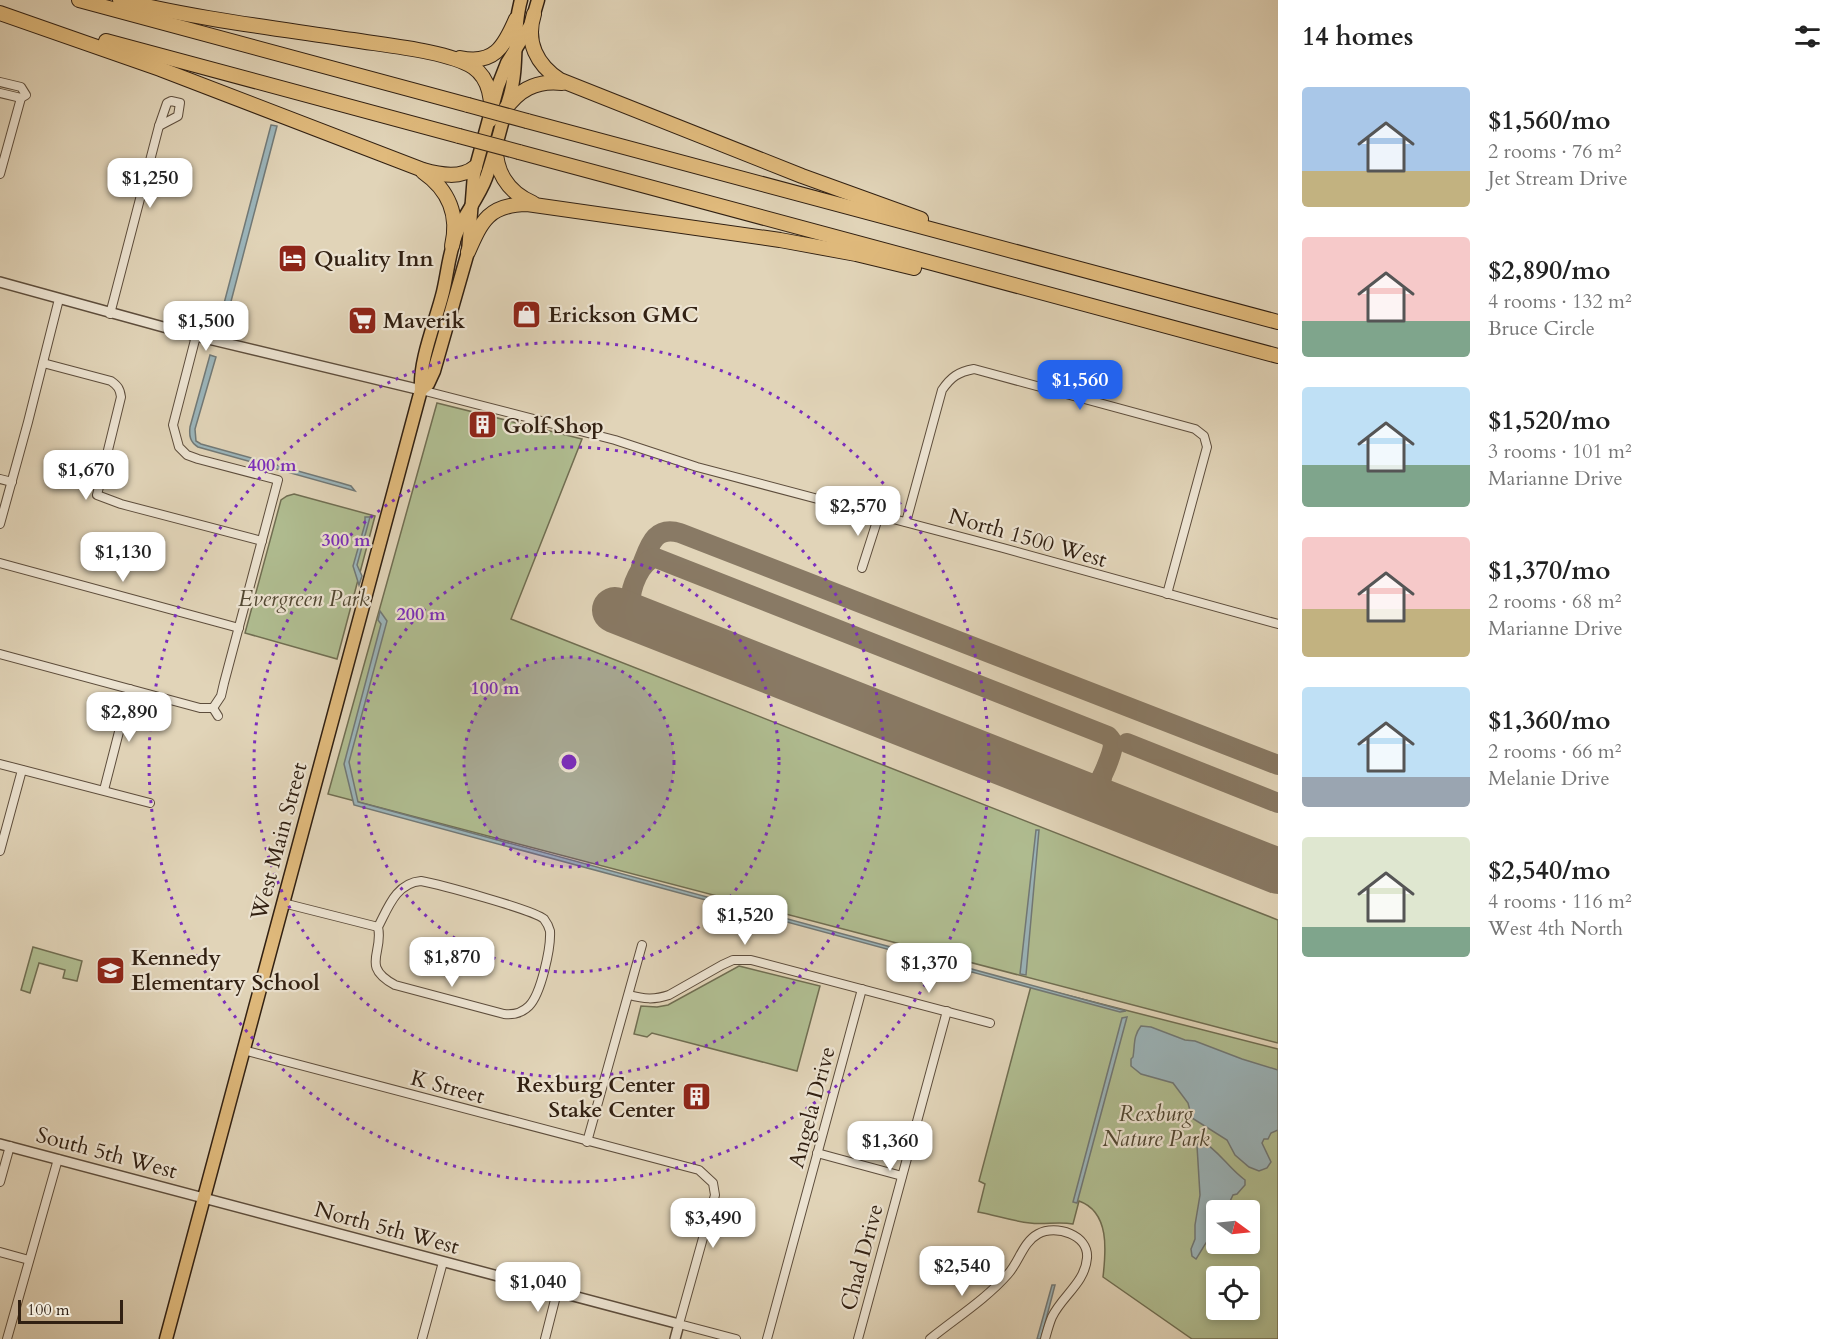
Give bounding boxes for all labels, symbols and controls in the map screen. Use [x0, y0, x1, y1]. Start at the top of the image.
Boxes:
text: 14 homes [1302, 19, 1413, 54]
icon: filters [1791, 20, 1824, 53]
text: $1,560/mo [1488, 103, 1611, 138]
icon: home [1350, 111, 1422, 183]
text: 2 rooms · 76 m² [1488, 138, 1621, 165]
pin: $1,250 [101, 158, 199, 209]
text: $1,250 [121, 164, 179, 191]
text: Jet Stream Drive [1488, 165, 1628, 192]
hotel icon: Quality Inn [277, 242, 309, 274]
place label: Quality Inn [314, 244, 434, 274]
text: $2,890/mo [1488, 253, 1611, 288]
icon: home [1350, 261, 1422, 333]
text: 4 rooms · 132 m² [1488, 288, 1632, 315]
shop icon: Erickson GMC [511, 298, 543, 330]
place label: Erickson GMC [548, 300, 699, 330]
pin: $1,500 [157, 301, 255, 352]
supermarket icon: Maverik [346, 304, 378, 336]
place label: Maverik [383, 306, 466, 336]
text: $1,500 [177, 307, 235, 334]
text: Bruce Circle [1488, 315, 1595, 342]
pin: $1,560 [1031, 360, 1129, 411]
text: $1,560 [1051, 366, 1109, 393]
text: $1,520/mo [1488, 403, 1611, 438]
building icon: Golf Shop [466, 409, 498, 441]
place label: Golf Shop [503, 411, 604, 441]
icon: home [1350, 411, 1422, 483]
text: 3 rooms · 101 m² [1488, 438, 1632, 465]
pin: $1,670 [37, 450, 135, 501]
text: 400 m [247, 453, 297, 478]
text: $1,670 [57, 456, 115, 483]
text: Marianne Drive [1488, 465, 1623, 492]
pin: $2,570 [809, 486, 907, 537]
text: $2,570 [829, 492, 887, 519]
street label: North 1500 West [945, 501, 1110, 575]
text: 300 m [321, 528, 371, 553]
pin: $1,130 [74, 532, 172, 583]
text: $1,130 [94, 538, 152, 565]
text: $1,370/mo [1488, 553, 1611, 588]
icon: home [1350, 561, 1422, 633]
park label: Evergreen Park [238, 584, 370, 614]
text: 2 rooms · 68 m² [1488, 588, 1621, 615]
text: 200 m [396, 602, 446, 627]
text: Marianne Drive [1488, 615, 1623, 642]
text: 100 m [470, 676, 520, 701]
pin: $2,890 [80, 692, 178, 743]
text: $2,890 [100, 698, 158, 725]
text: $1,360/mo [1488, 703, 1611, 738]
icon: home [1350, 711, 1422, 783]
text: 2 rooms · 66 m² [1488, 738, 1621, 765]
centre of rings [559, 752, 579, 772]
street label: West Main Street [243, 759, 314, 924]
text: Melanie Drive [1488, 765, 1609, 792]
text: $2,540/mo [1488, 853, 1611, 888]
icon: home [1350, 861, 1422, 933]
text: 4 rooms · 116 m² [1488, 888, 1632, 915]
pin: $1,520 [696, 895, 794, 946]
text: $1,520 [716, 901, 774, 928]
text: West 4th North [1488, 915, 1623, 942]
pin: $1,870 [403, 937, 501, 988]
place label: Kennedy Elementary School [131, 943, 320, 998]
text: $1,870 [423, 943, 481, 970]
pin: $1,370 [880, 943, 978, 994]
text: $1,370 [900, 949, 958, 976]
school or university icon: Kennedy Elementary School [94, 954, 126, 986]
street label: Angela Drive [781, 1043, 843, 1171]
street label: K Street [408, 1063, 488, 1111]
place label: Rexburg Center Stake Center [516, 1070, 675, 1125]
building icon: Rexburg Center Stake Center [680, 1081, 712, 1113]
park label: Rexburg Nature Park [1102, 1099, 1210, 1154]
street label: South 5th West [33, 1120, 181, 1186]
pin: $1,360 [841, 1121, 939, 1172]
text: $1,360 [861, 1127, 919, 1154]
street label: North 5th West [311, 1194, 462, 1262]
pin: $3,490 [664, 1198, 762, 1249]
north arrow [1206, 1200, 1260, 1254]
map controls [1206, 1200, 1260, 1320]
street label: Chad Drive [833, 1201, 891, 1314]
text: $3,490 [684, 1204, 742, 1231]
pin: $2,540 [913, 1246, 1011, 1297]
text: $2,540 [933, 1252, 991, 1279]
pin: $1,040 [489, 1262, 587, 1313]
button: locate [1206, 1266, 1260, 1320]
text: $1,040 [509, 1268, 567, 1295]
scale bar [18, 1297, 123, 1324]
text: 100 m [27, 1299, 69, 1321]

